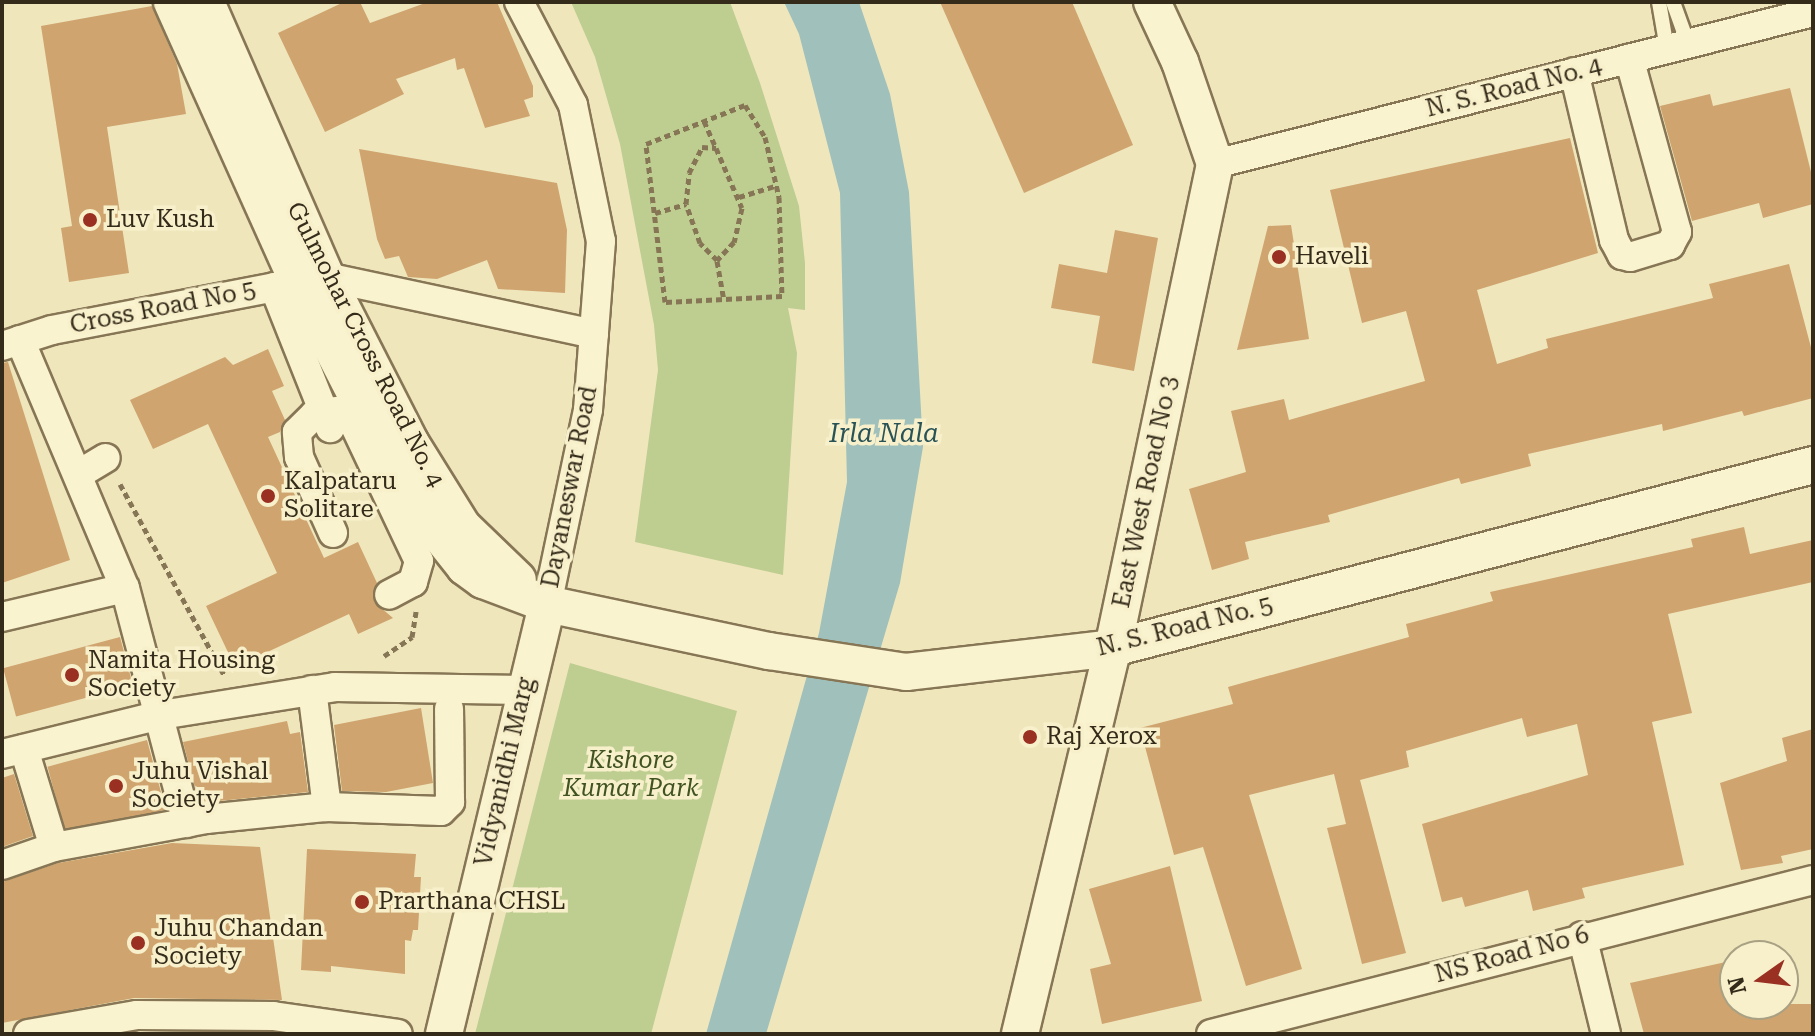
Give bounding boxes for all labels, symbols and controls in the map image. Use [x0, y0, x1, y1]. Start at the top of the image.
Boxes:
street label: N. S. Road No. 4 [1423, 52, 1605, 124]
street label: Gulmohar Cross Road No. 4 [280, 198, 450, 492]
place label: Luv Kush [106, 206, 214, 234]
marker: Luv Kush [81, 211, 99, 229]
place label: Haveli [1295, 243, 1369, 271]
marker: Haveli [1270, 248, 1288, 266]
street label: Cross Road No 5 [68, 276, 258, 340]
street label: East West Road No 3 [1107, 374, 1185, 610]
street label: Dayaneswar Road [536, 384, 604, 590]
water label: Irla Nala [829, 418, 939, 450]
place label: Kalpataru Solitare [284, 468, 396, 524]
marker: Kalpataru Solitare [259, 487, 277, 505]
street label: N. S. Road No. 5 [1094, 591, 1276, 663]
place label: Namita Housing Society [88, 647, 275, 703]
marker: Namita Housing Society [63, 666, 81, 684]
street label: Vidyanidhi Marg [469, 675, 541, 869]
place label: Raj Xerox [1046, 723, 1157, 751]
marker: Raj Xerox [1021, 728, 1039, 746]
park label: Kishore Kumar Park [563, 747, 699, 803]
place label: Juhu Vishal Society [132, 758, 268, 814]
marker: Juhu Vishal Society [107, 777, 125, 795]
place label: Prarthana CHSL [378, 888, 565, 916]
marker: Prarthana CHSL [353, 893, 371, 911]
place label: Juhu Chandan Society [154, 915, 324, 971]
street label: NS Road No 6 [1432, 921, 1592, 989]
marker: Juhu Chandan Society [129, 934, 147, 952]
north arrow [1719, 940, 1799, 1020]
text: N [1723, 974, 1751, 997]

